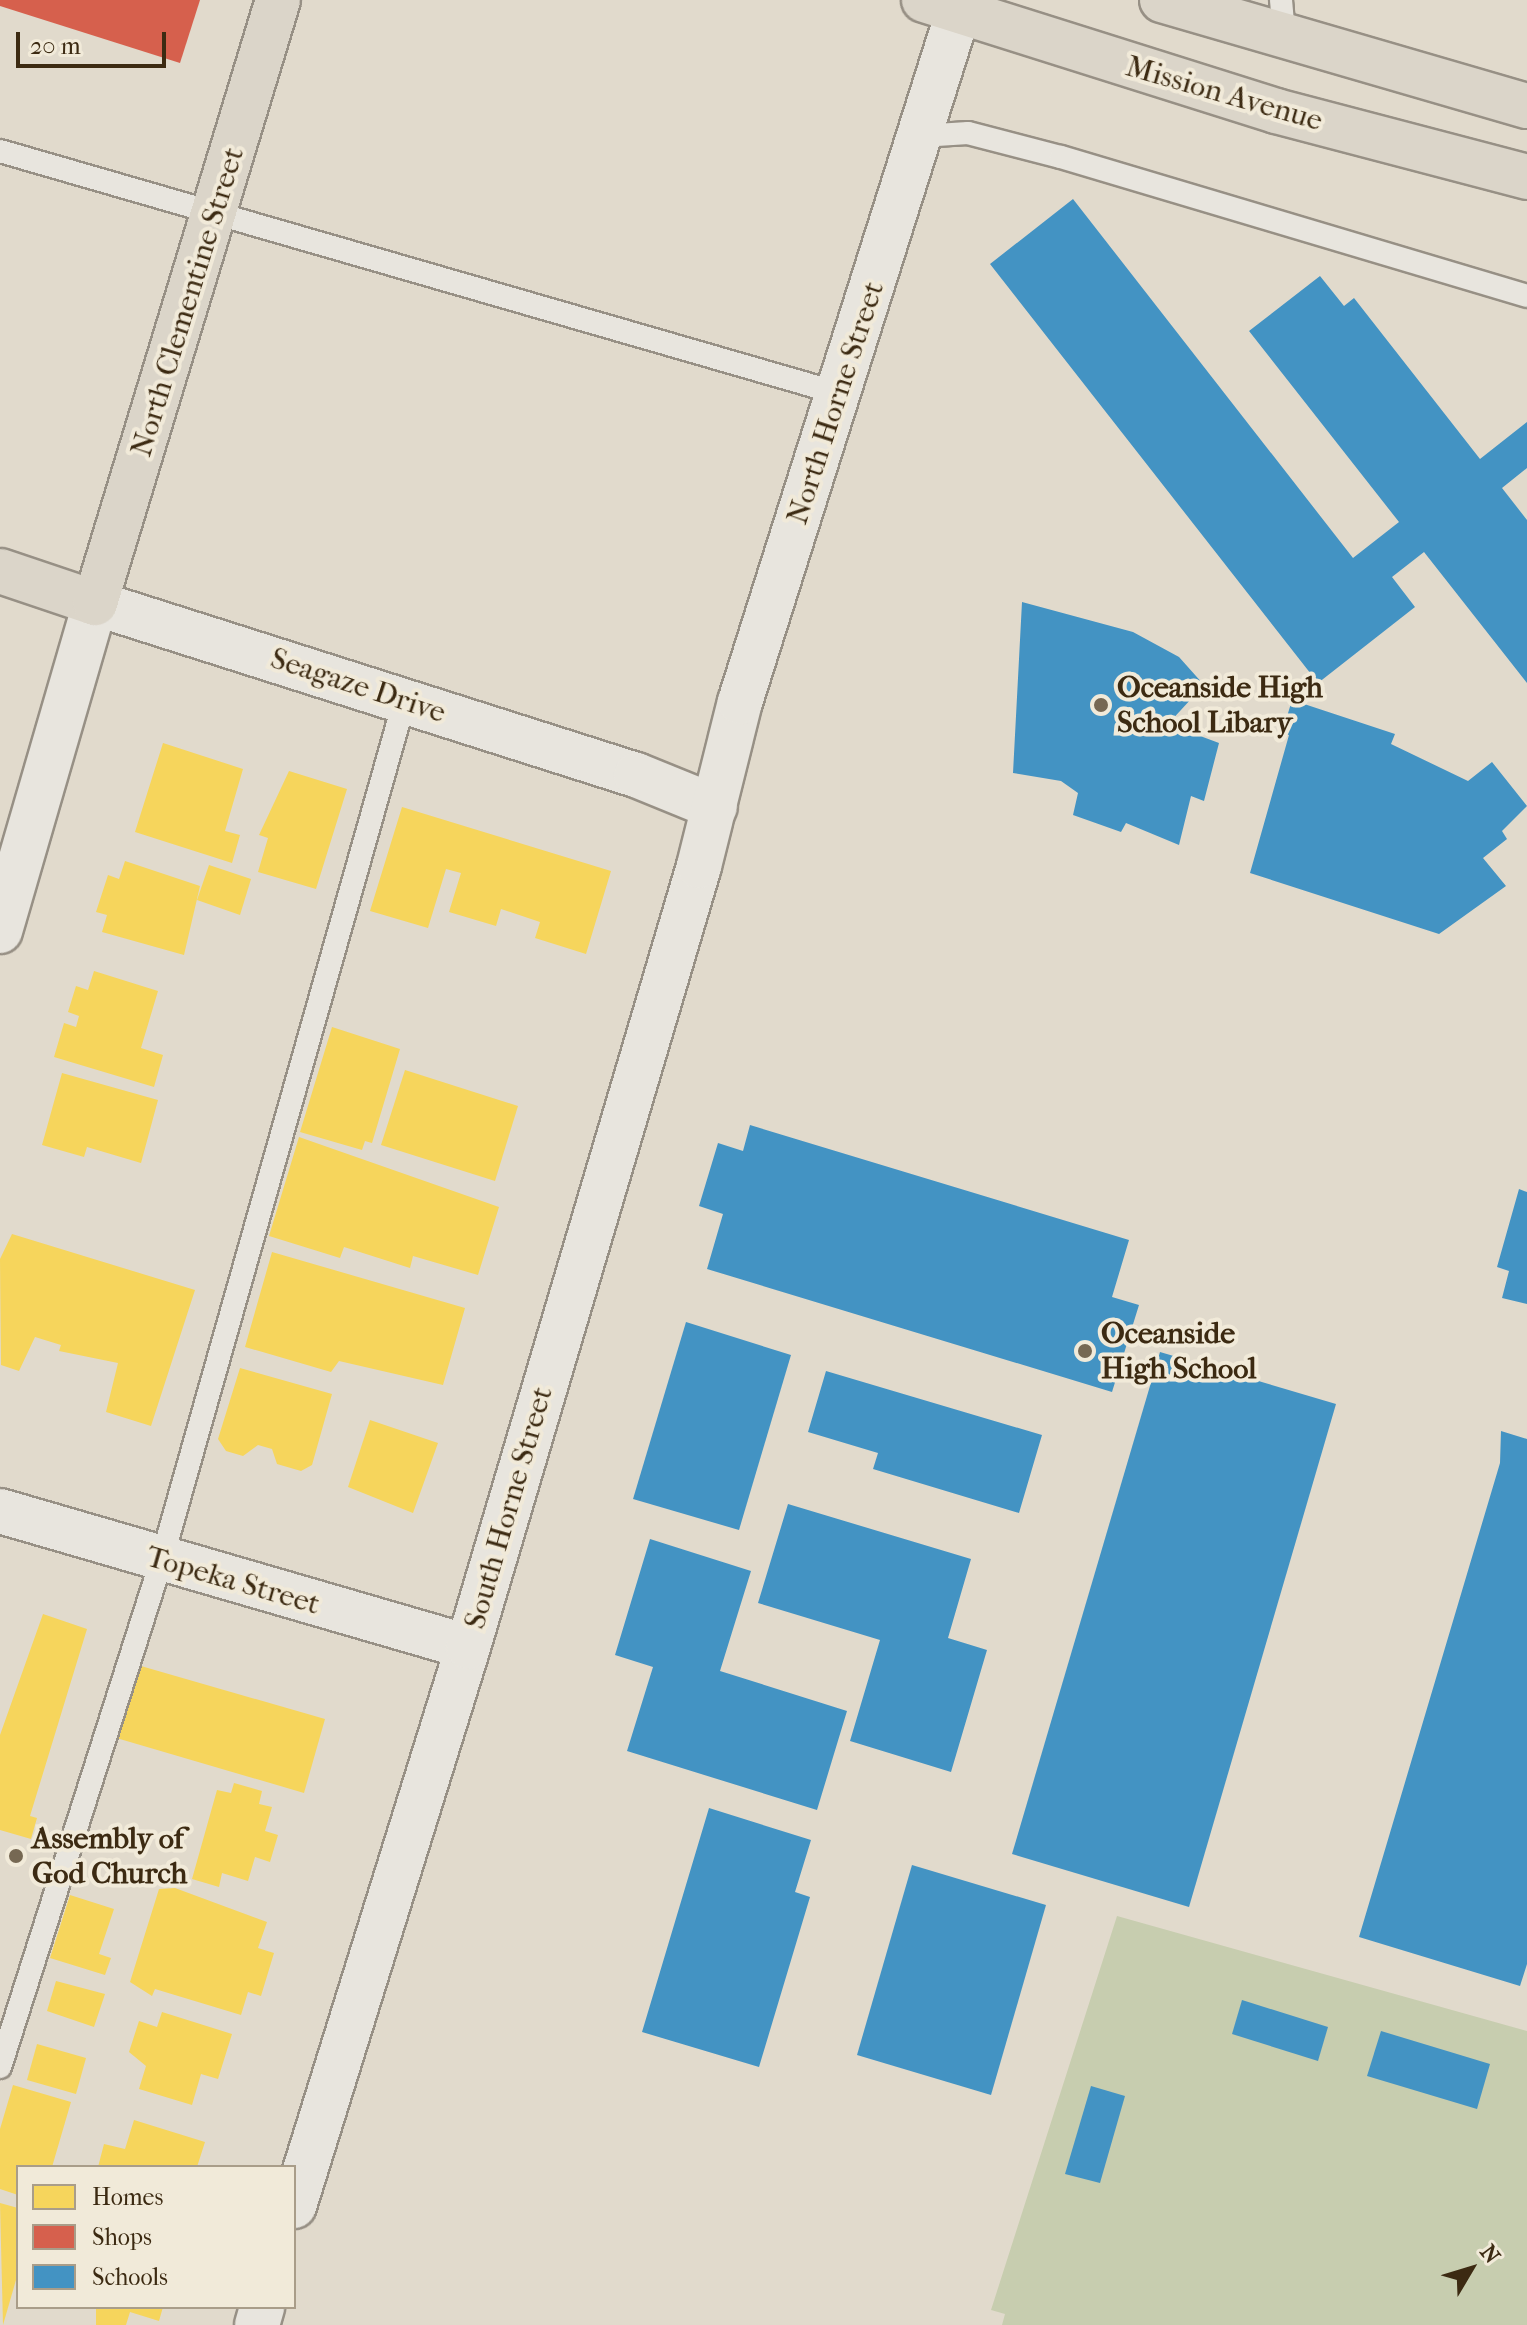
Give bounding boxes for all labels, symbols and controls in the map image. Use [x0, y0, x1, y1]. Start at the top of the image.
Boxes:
scale bar [20, 16, 170, 66]
text: 20 m [30, 32, 81, 60]
street label: Mission Avenue [1122, 49, 1326, 139]
street label: North Clementine Street [124, 143, 252, 461]
street label: North Horne Street [780, 277, 892, 529]
street label: Seagaze Drive [266, 641, 450, 731]
place label: Oceanside High School Libary [1117, 670, 1323, 740]
marker: Oceanside High School Libary [1092, 696, 1110, 714]
place label: Oceanside High School [1101, 1316, 1257, 1386]
marker: Oceanside High School [1076, 1342, 1094, 1360]
street label: South Horne Street [457, 1383, 561, 1633]
street label: Topeka Street [142, 1539, 324, 1623]
place label: Assembly of God Church [32, 1821, 187, 1892]
marker: Assembly of God Church [7, 1847, 25, 1865]
legend [16, 2165, 296, 2309]
text: Homes [92, 2183, 163, 2211]
text: Shops [92, 2223, 152, 2251]
north arrow [1431, 2229, 1511, 2309]
text: N [1475, 2240, 1505, 2269]
text: Schools [92, 2263, 168, 2291]

